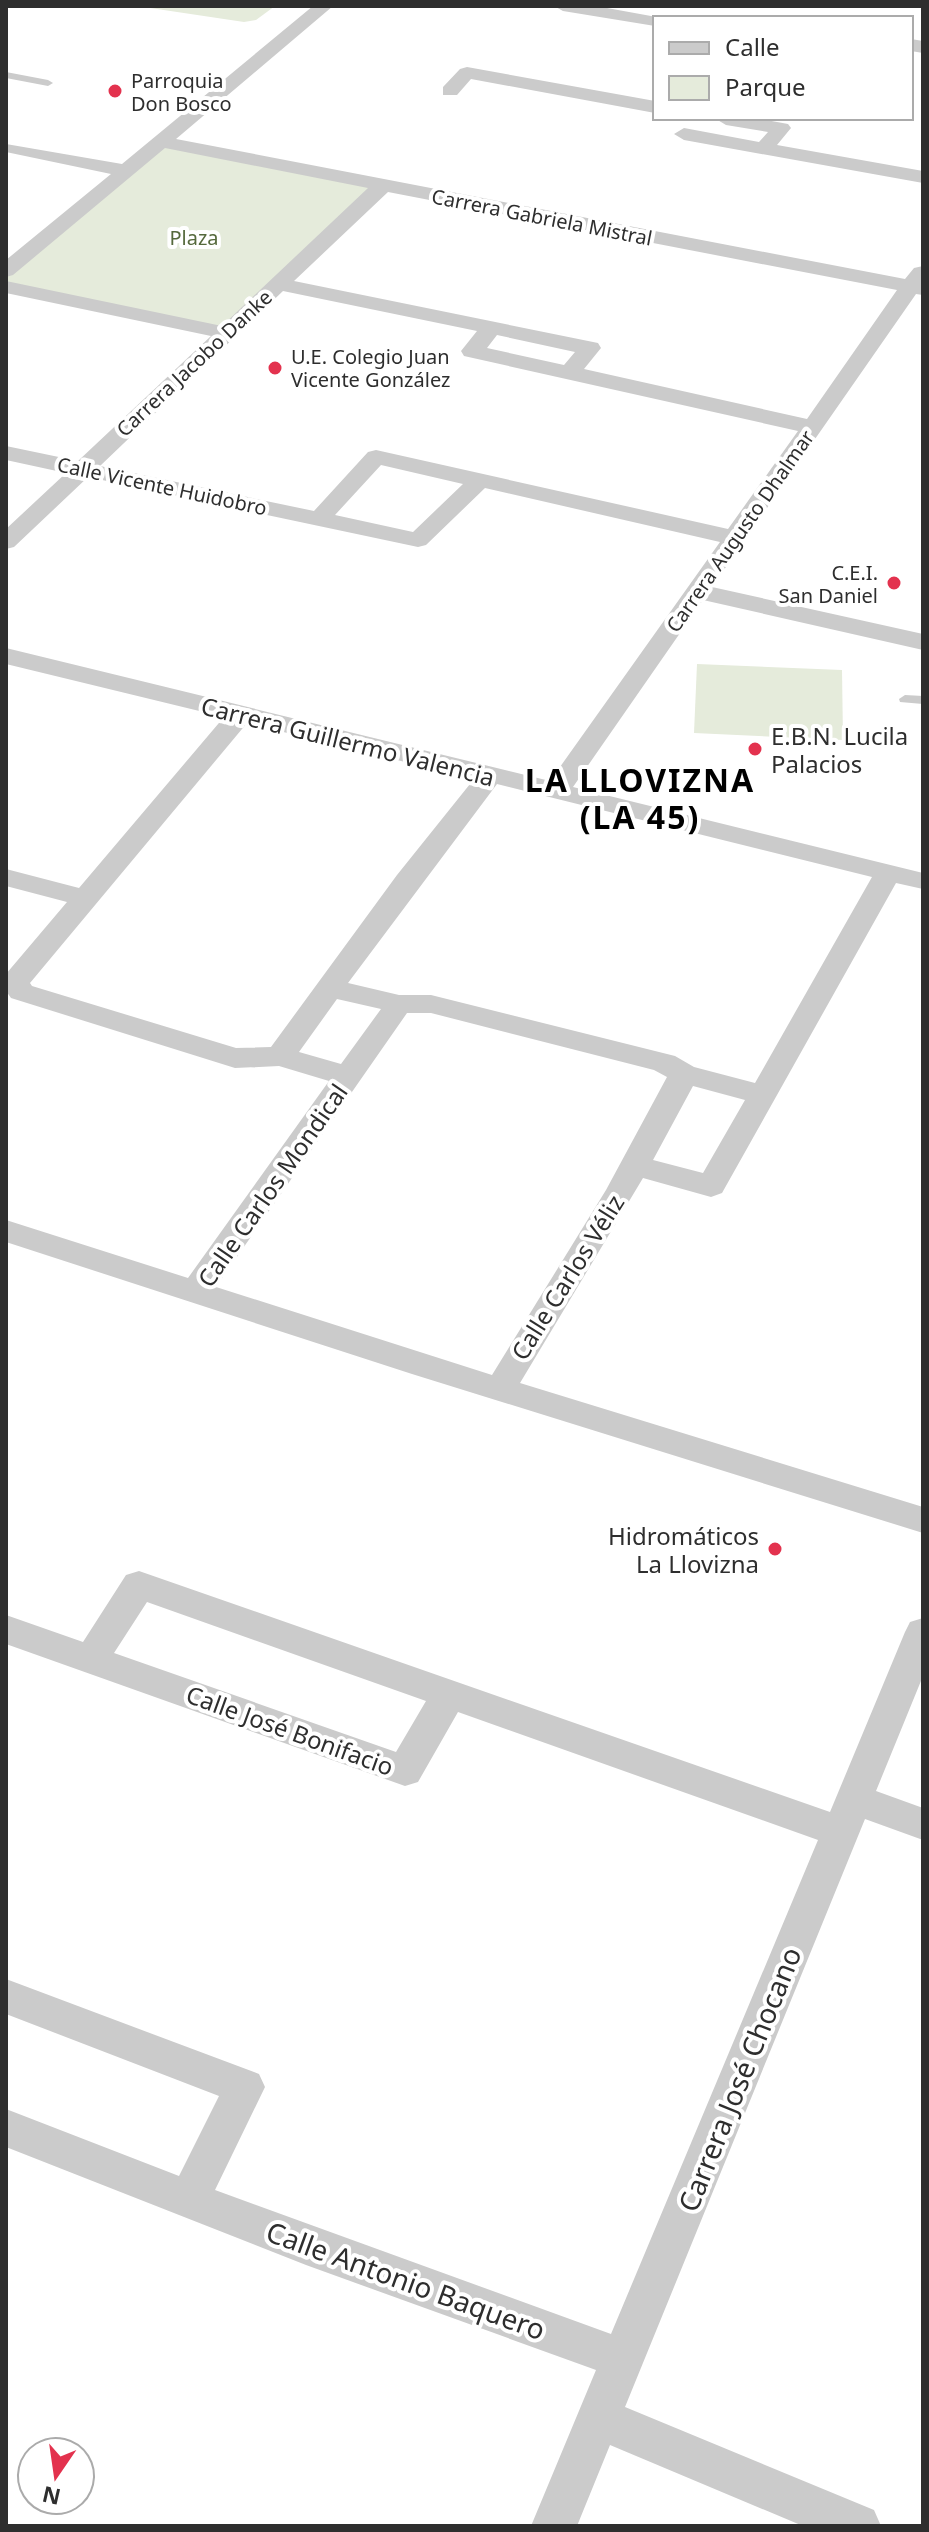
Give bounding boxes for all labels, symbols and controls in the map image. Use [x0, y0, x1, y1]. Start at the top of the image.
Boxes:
legend [653, 16, 913, 120]
text: Calle [725, 30, 780, 63]
place label: Parroquia Don Bosco [131, 67, 232, 117]
text: Parque [725, 70, 806, 103]
marker: Parroquia Don Bosco [106, 82, 124, 100]
street label: Carrera Gabriela Mistral [429, 182, 655, 252]
park label: Plaza [169, 224, 219, 251]
street label: Carrera Jacobo Danke [110, 284, 278, 442]
place label: U.E. Colegio Juan Vicente González [291, 343, 450, 393]
marker: U.E. Colegio Juan Vicente González [266, 359, 284, 377]
street label: Carrera Augusto Dhalmar [660, 425, 820, 637]
street label: Calle Vicente Huidobro [55, 451, 269, 521]
place label: C.E.I. San Daniel [778, 559, 878, 609]
marker: C.E.I. San Daniel [885, 574, 903, 592]
street label: Carrera Guillermo Valencia [198, 689, 498, 793]
place label: E.B.N. Lucila Palacios [771, 719, 908, 780]
marker: E.B.N. Lucila Palacios [746, 740, 764, 758]
district label: LA LLOVIZNA (LA 45) [525, 758, 755, 838]
street label: Calle Carlos Mondical [189, 1077, 355, 1293]
street label: Calle Carlos Véliz [503, 1188, 631, 1366]
place label: Hidromáticos La Llovizna [608, 1519, 759, 1580]
marker: Hidromáticos La Llovizna [766, 1540, 784, 1558]
street label: Calle José Bonifacio [182, 1677, 398, 1783]
street label: Carrera José Chocano [669, 1941, 809, 2217]
street label: Calle Antonio Baquero [261, 2212, 551, 2348]
north arrow [16, 2436, 96, 2516]
text: N [39, 2480, 63, 2513]

